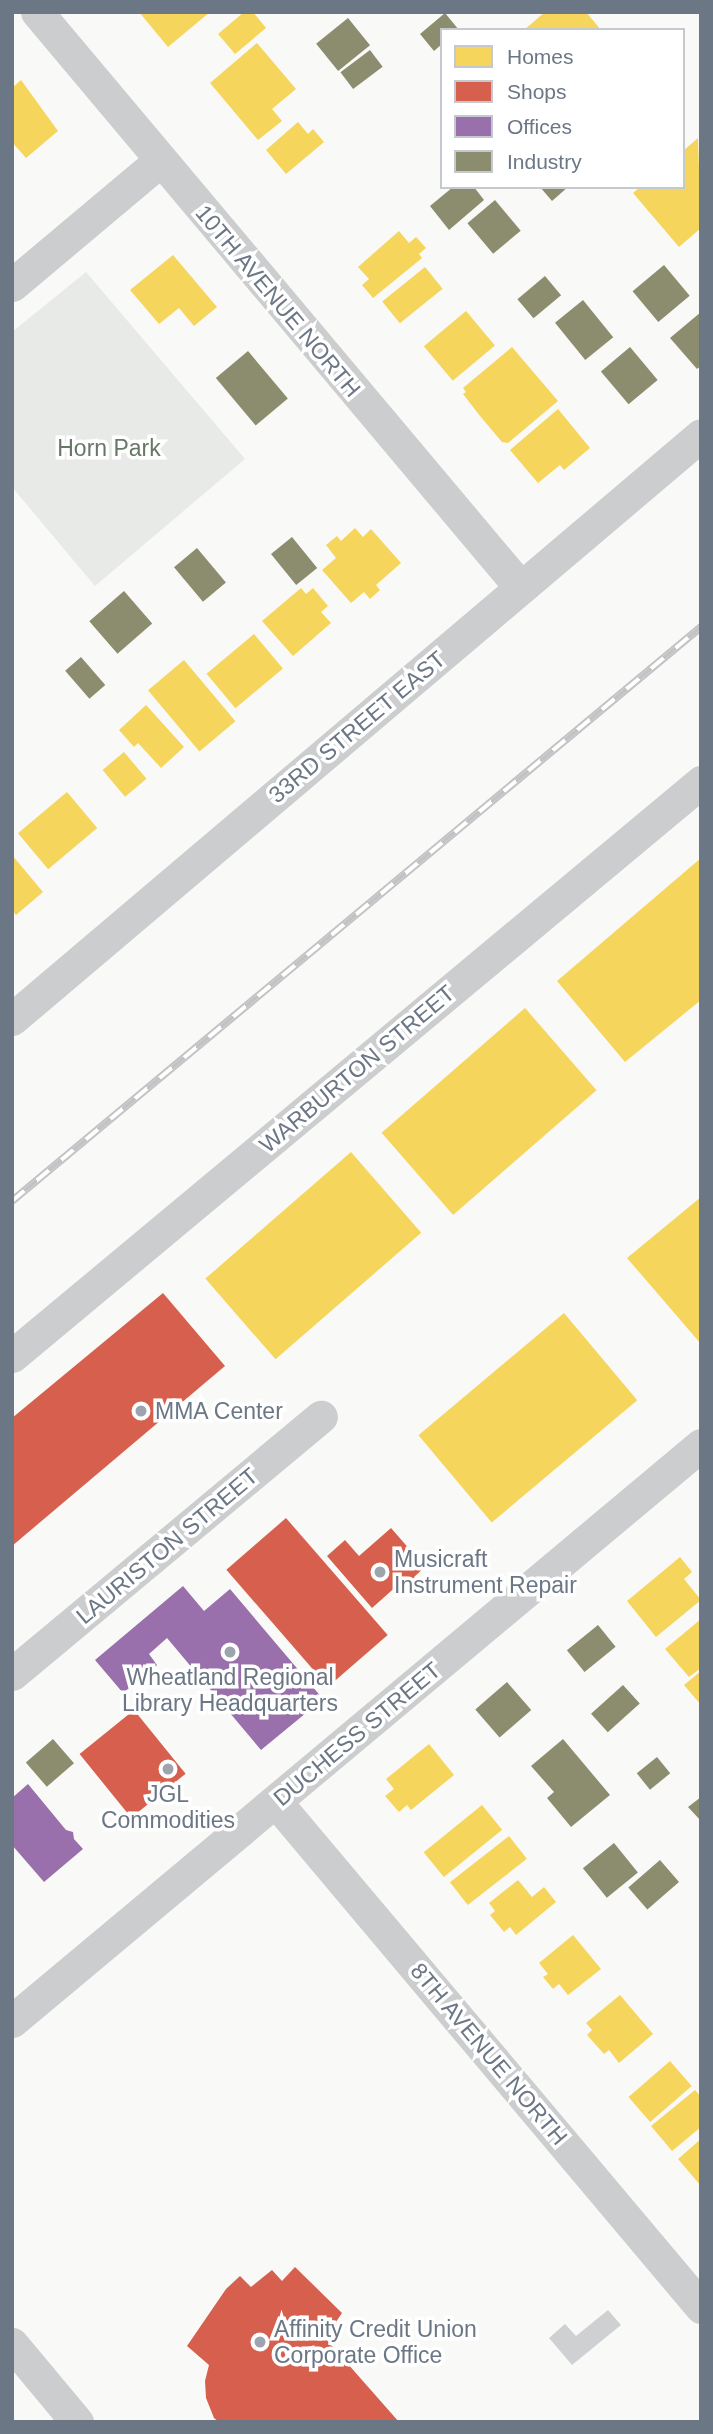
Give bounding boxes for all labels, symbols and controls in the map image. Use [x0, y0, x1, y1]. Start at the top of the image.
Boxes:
legend [440, 28, 685, 189]
text: Homes [507, 45, 574, 68]
text: Shops [507, 80, 567, 103]
text: Offices [507, 115, 572, 138]
text: Industry [507, 150, 582, 173]
street label: 10TH AVENUE NORTH [189, 199, 367, 403]
park label: Horn Park [57, 434, 161, 462]
street label: 33RD STREET EAST [263, 645, 451, 809]
street label: WARBURTON STREET [254, 979, 460, 1159]
place label: MMA Center [155, 1397, 284, 1425]
marker: MMA Center [133, 1403, 149, 1419]
street label: LAURISTON STREET [71, 1462, 263, 1630]
place label: Musicraft Instrument Repair [394, 1545, 577, 1599]
marker: Musicraft Instrument Repair [372, 1564, 388, 1580]
marker: Wheatland Regional Library Headquarters [222, 1644, 238, 1660]
street label: DUCHESS STREET [268, 1656, 446, 1812]
place label: Wheatland Regional Library Headquarters [122, 1663, 338, 1717]
marker: JGL Commodities [160, 1761, 176, 1777]
place label: JGL Commodities [101, 1780, 235, 1834]
street label: 8TH AVENUE NORTH [404, 1957, 574, 2151]
place label: Affinity Credit Union Corporate Office [274, 2315, 477, 2369]
marker: Affinity Credit Union Corporate Office [252, 2334, 268, 2350]

